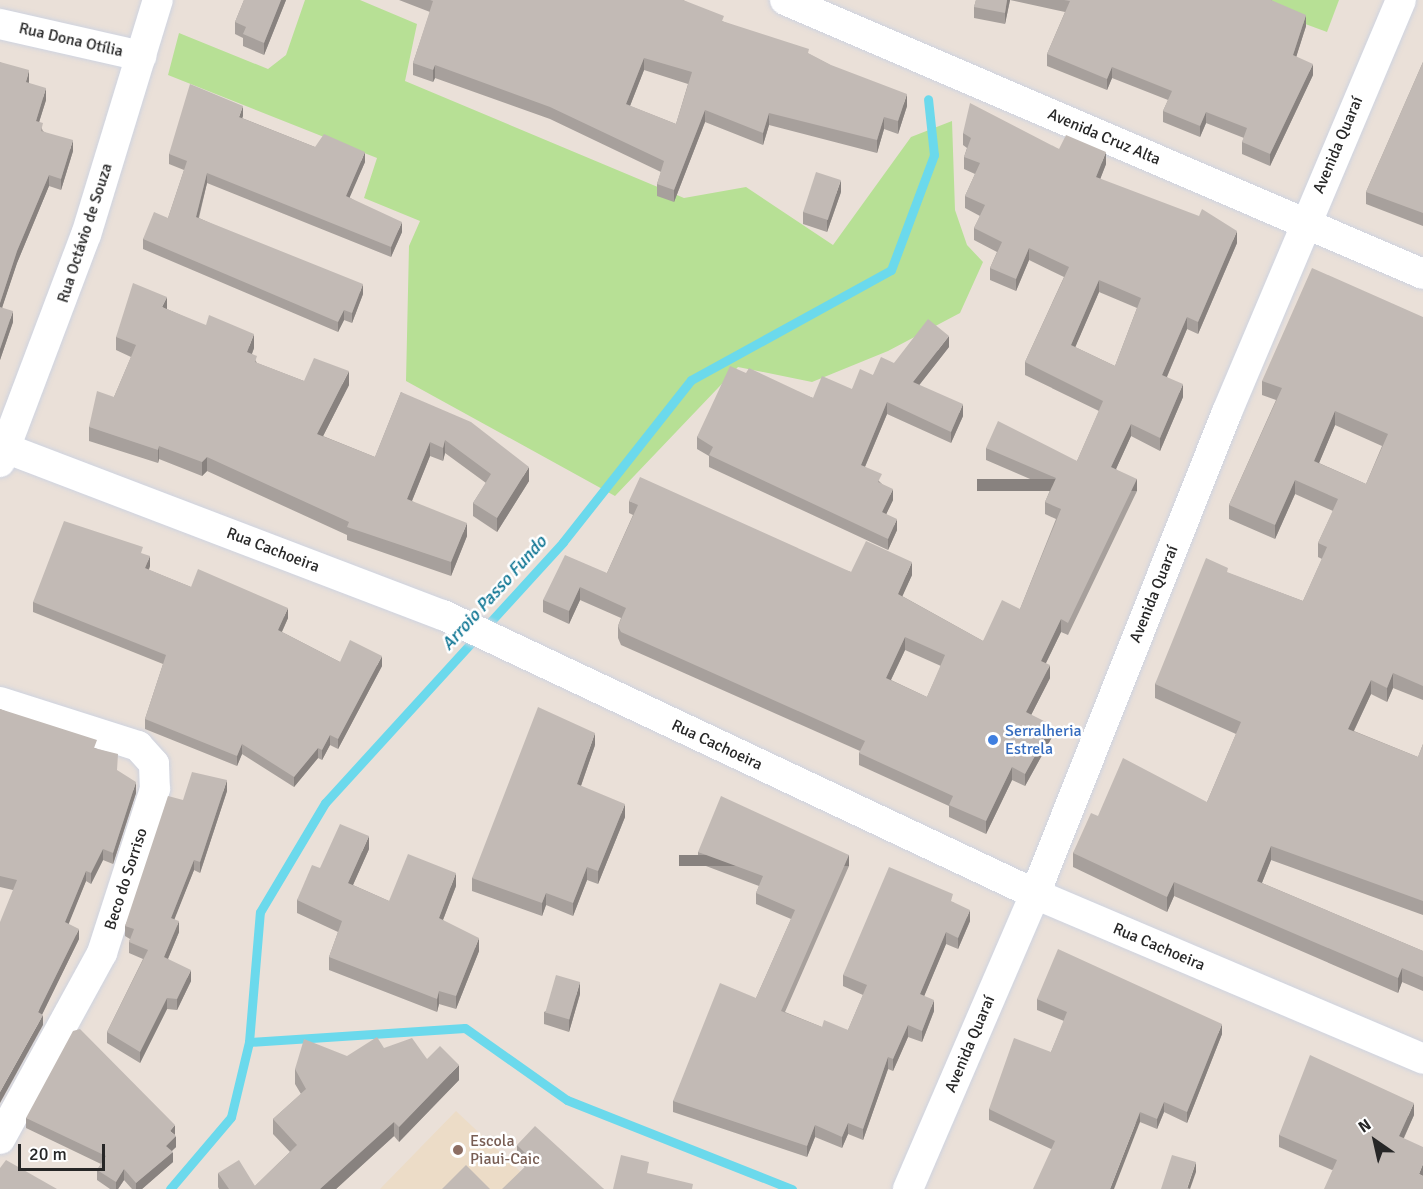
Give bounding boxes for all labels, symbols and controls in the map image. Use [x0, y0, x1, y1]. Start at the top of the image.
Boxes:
street label: Rua Dona Otília [17, 19, 125, 61]
street label: Avenida Quaraí [1309, 94, 1367, 196]
street label: Avenida Cruz Alta [1045, 105, 1163, 169]
street label: Rua Octávio de Souza [53, 161, 117, 305]
street label: Rua Cachoeira [224, 523, 322, 577]
water label: Arroio Passo Fundo [437, 531, 551, 655]
street label: Avenida Quaraí [1126, 543, 1182, 645]
street label: Rua Cachoeira [669, 716, 765, 774]
place label: Serralheria Estrela [1005, 721, 1082, 759]
marker: Serralheria Estrela [986, 733, 1000, 747]
street label: Beco do Sorriso [100, 826, 152, 932]
street label: Rua Cachoeira [1110, 919, 1208, 975]
street label: Avenida Quaraí [941, 993, 999, 1095]
north arrow [1345, 1111, 1405, 1171]
text: N [1355, 1115, 1375, 1137]
place label: Escola Piaui-Caic [470, 1131, 540, 1169]
scale bar [21, 1132, 108, 1170]
text: 20 m [29, 1143, 67, 1165]
marker: Escola Piaui-Caic [451, 1143, 465, 1157]

